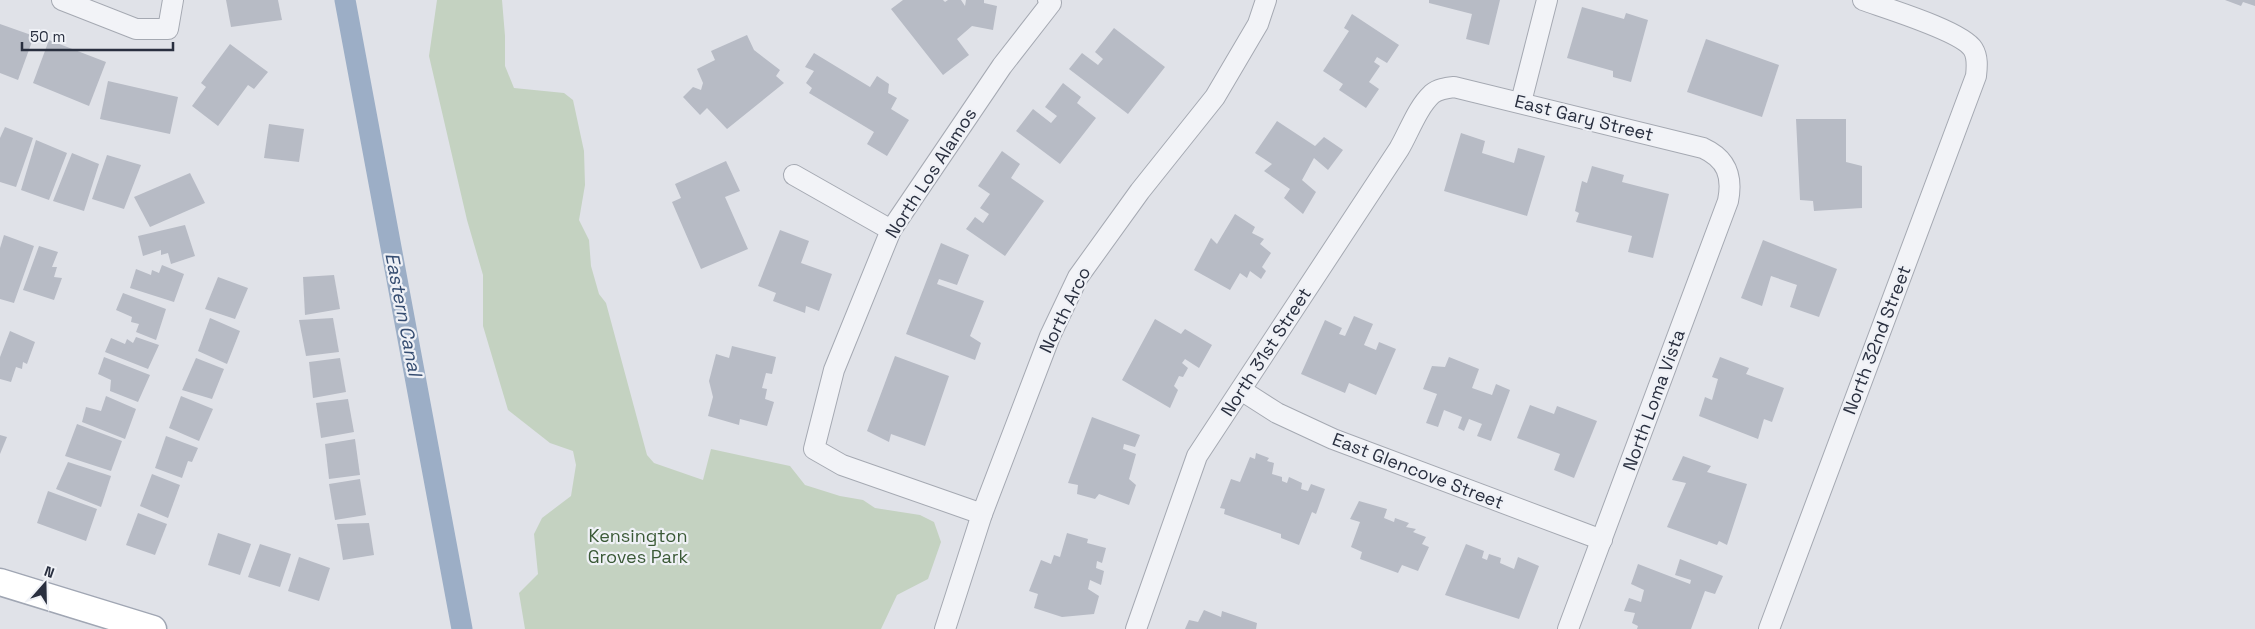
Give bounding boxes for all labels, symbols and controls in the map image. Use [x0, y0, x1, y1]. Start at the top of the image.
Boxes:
scale bar [22, 20, 174, 52]
text: 50 m [30, 27, 65, 46]
street label: East Gary Street [1512, 89, 1656, 146]
street label: North Los Alamos [880, 103, 981, 242]
water label: Eastern Canal [379, 250, 428, 380]
street label: North 32nd Street [1838, 262, 1916, 418]
street label: North Arco [1034, 263, 1095, 357]
street label: North 31st Street [1215, 283, 1316, 421]
street label: North Loma Vista [1617, 326, 1690, 473]
street label: East Glencove Street [1329, 427, 1507, 514]
park label: Kensington Groves Park [588, 524, 689, 568]
north arrow [20, 559, 70, 609]
text: N [42, 562, 57, 582]

